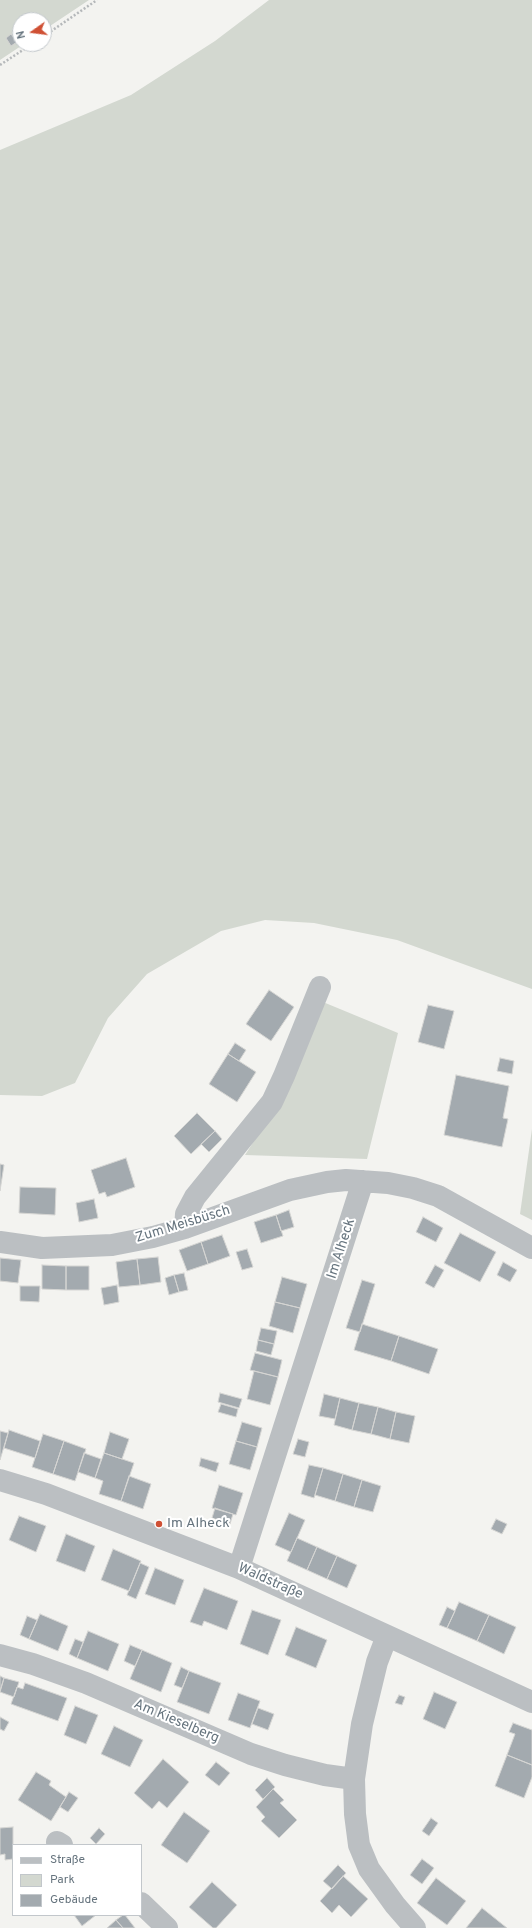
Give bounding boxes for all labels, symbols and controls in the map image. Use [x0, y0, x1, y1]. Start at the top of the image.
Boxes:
north arrow [12, 12, 52, 52]
text: N [14, 29, 29, 40]
street label: Zum Meisbüsch [134, 1203, 232, 1247]
street label: Im Alheck [324, 1217, 360, 1281]
place label: Im Alheck [167, 1516, 230, 1532]
marker: Im Alheck [154, 1519, 164, 1529]
street label: Waldstraße [235, 1560, 305, 1604]
street label: Am Kieselberg [131, 1696, 221, 1748]
legend [12, 1844, 142, 1916]
text: Straße [50, 1852, 85, 1868]
text: Park [50, 1872, 75, 1888]
text: Gebäude [50, 1892, 98, 1908]

